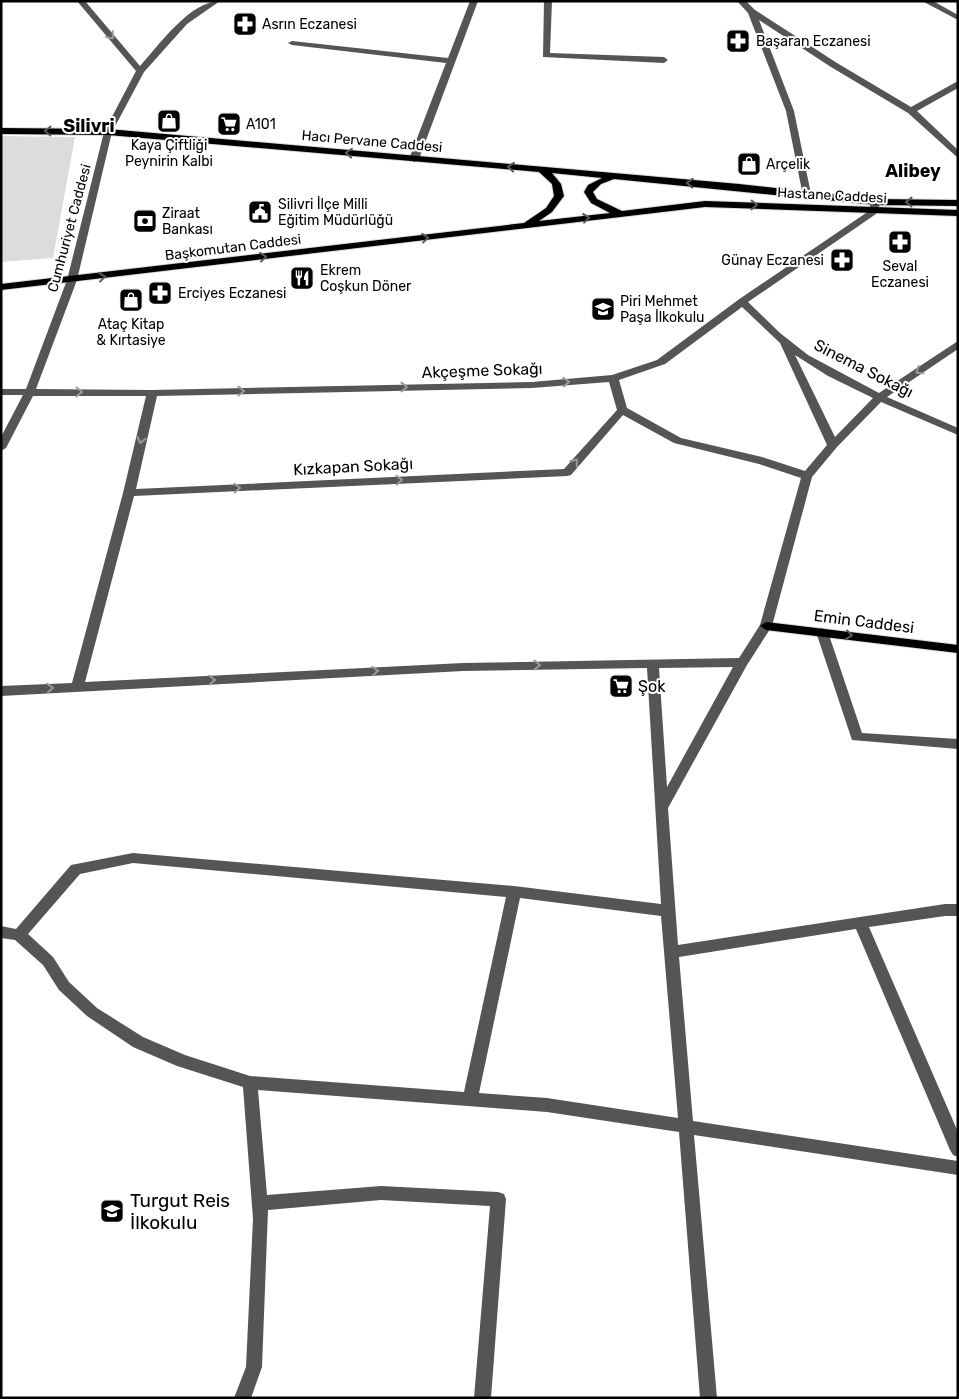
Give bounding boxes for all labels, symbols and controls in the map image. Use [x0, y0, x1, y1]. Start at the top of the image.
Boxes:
pharmacy icon: Asrın Eczanesi [232, 11, 258, 37]
place label: Asrın Eczanesi [262, 16, 357, 33]
pharmacy icon: Başaran Eczanesi [725, 28, 751, 54]
one-way arrow [105, 30, 113, 39]
place label: Başaran Eczanesi [756, 33, 871, 50]
shop icon: Kaya Çiftliği Peynirin Kalbi [156, 108, 182, 134]
supermarket icon: A101 [216, 111, 242, 137]
district label: Silivri [63, 115, 115, 137]
place label: A101 [246, 116, 276, 133]
one-way arrow [43, 126, 51, 136]
street label: Hacı Pervane Caddesi [301, 127, 443, 156]
place label: Kaya Çiftliği Peynirin Kalbi [125, 137, 213, 170]
one-way arrow [345, 148, 353, 159]
shop icon: Arçelik [736, 151, 762, 177]
place label: Arçelik [766, 156, 811, 173]
district label: Alibey [885, 160, 941, 182]
street label: Cumhuriyet Caddesi [44, 162, 95, 294]
one-way arrow [507, 162, 515, 173]
one-way arrow [686, 178, 694, 189]
street label: Hastane Caddesi [777, 184, 887, 207]
place label: Silivri İlçe Milli Eğitim Müdürlüğü [278, 196, 393, 229]
one-way arrow [905, 197, 912, 207]
public building icon: Silivri İlçe Milli Eğitim Müdürlüğü [247, 199, 273, 225]
one-way arrow [750, 200, 758, 210]
place label: Ziraat Bankası [162, 205, 213, 238]
bank icon: Ziraat Bankası [132, 208, 158, 234]
one-way arrow [582, 213, 590, 224]
pharmacy icon: Seval Eczanesi [887, 229, 913, 255]
street label: Başkomutan Caddesi [164, 231, 302, 264]
one-way arrow [421, 233, 429, 244]
pharmacy icon: Günay Eczanesi [829, 247, 855, 273]
one-way arrow [260, 252, 268, 263]
place label: Günay Eczanesi [721, 252, 824, 269]
place label: Seval Eczanesi [871, 258, 929, 291]
place label: Ekrem Coşkun Döner [320, 262, 412, 295]
restaurant icon: Ekrem Coşkun Döner [289, 265, 315, 291]
one-way arrow [98, 272, 106, 283]
pharmacy icon: Erciyes Eczanesi [147, 280, 173, 306]
place label: Erciyes Eczanesi [178, 285, 287, 302]
shop icon: Ataç Kitap & Kırtasiye [118, 287, 144, 313]
place label: Piri Mehmet Paşa İlkokulu [620, 293, 705, 326]
school or university icon: Piri Mehmet Paşa İlkokulu [590, 296, 616, 322]
place label: Ataç Kitap & Kırtasiye [96, 316, 166, 349]
street label: Sinema Sokağı [811, 335, 917, 402]
street label: Akçeşme Sokağı [421, 359, 543, 382]
one-way arrow [915, 364, 924, 374]
one-way arrow [562, 377, 570, 388]
one-way arrow [400, 382, 408, 393]
one-way arrow [238, 386, 246, 396]
one-way arrow [76, 387, 83, 397]
one-way arrow [136, 436, 147, 445]
street label: Kızkapan Sokağı [293, 454, 413, 479]
one-way arrow [569, 459, 578, 468]
one-way arrow [395, 474, 403, 485]
one-way arrow [233, 482, 241, 493]
street label: Emin Caddesi [813, 606, 915, 637]
one-way arrow [845, 629, 853, 640]
one-way arrow [533, 660, 541, 671]
one-way arrow [371, 666, 379, 677]
supermarket icon: Şok [608, 673, 634, 699]
one-way arrow [208, 674, 216, 685]
place label: Şok [638, 677, 666, 696]
one-way arrow [46, 683, 54, 694]
place label: Turgut Reis İlkokulu [130, 1189, 230, 1234]
school or university icon: Turgut Reis İlkokulu [99, 1198, 125, 1224]

